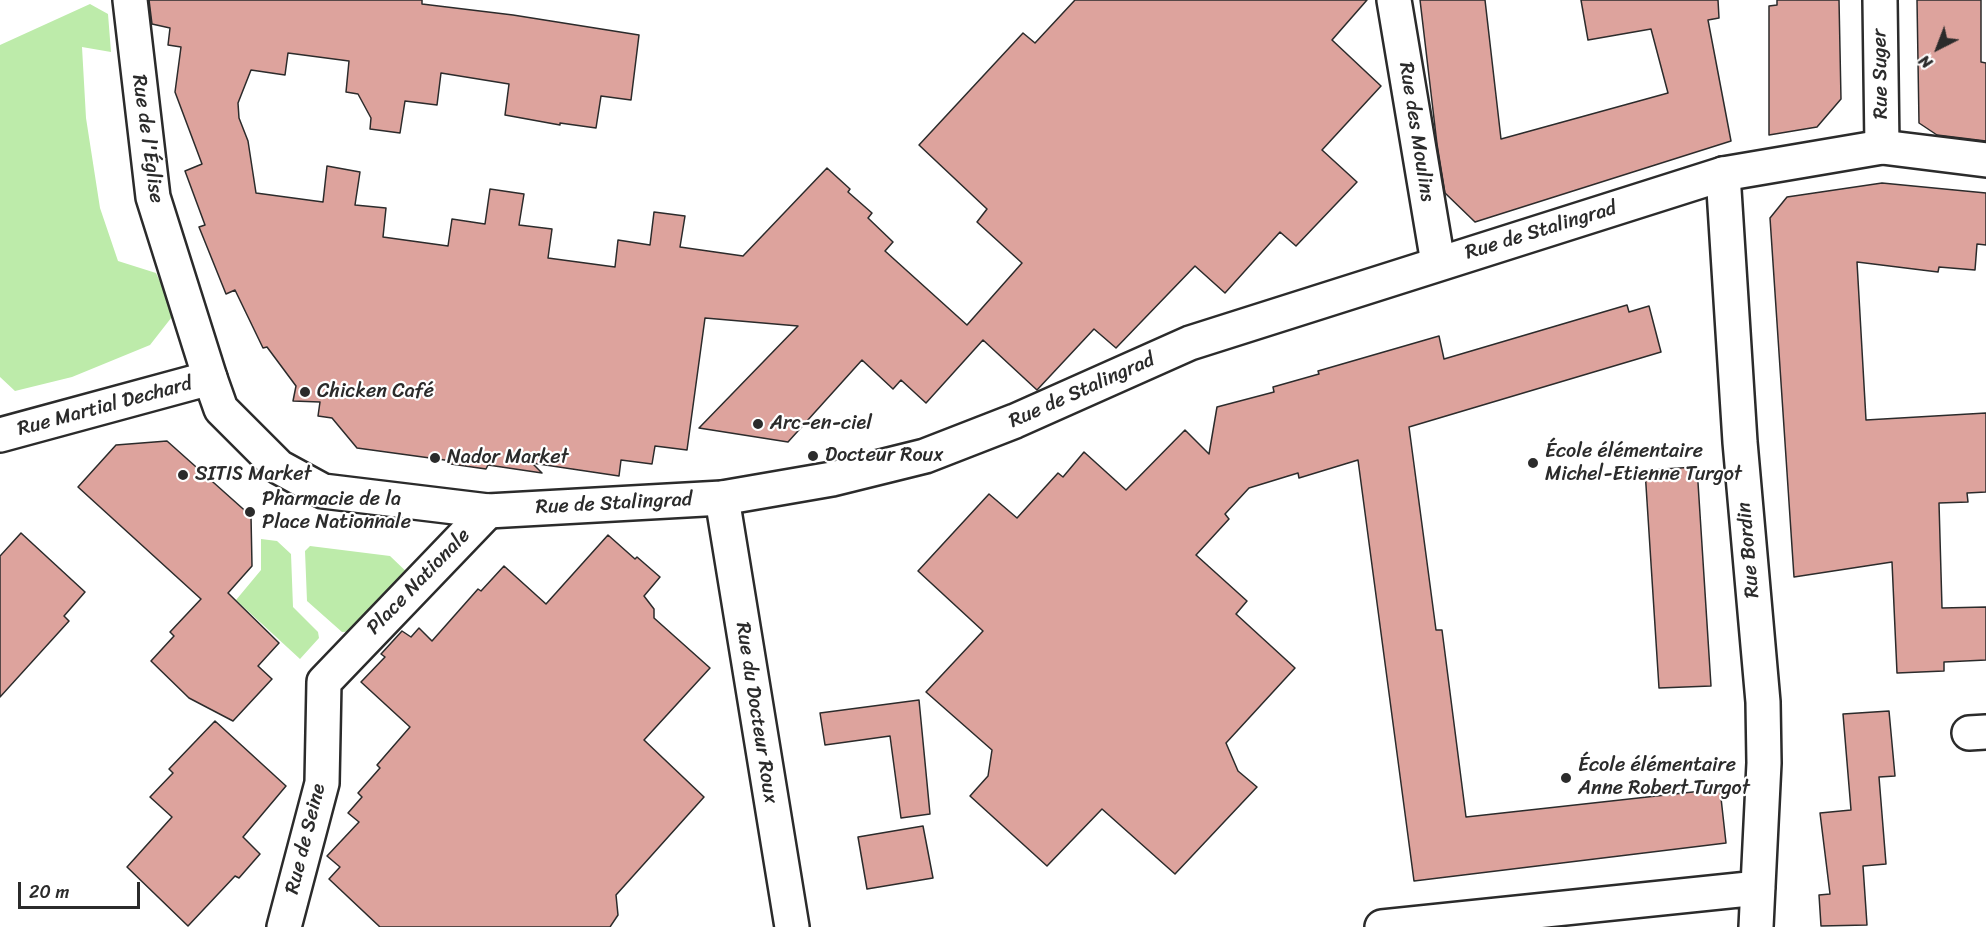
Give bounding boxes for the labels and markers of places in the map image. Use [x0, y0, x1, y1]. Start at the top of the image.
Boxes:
place label: Chicken Café [317, 380, 434, 404]
marker: Chicken Café [298, 385, 312, 399]
place label: Arc-en-ciel [770, 412, 872, 436]
marker: Arc-en-ciel [751, 417, 765, 431]
place label: École élémentaire Michel-Etienne Turgot [1545, 440, 1742, 487]
place label: Docteur Roux [825, 444, 943, 468]
place label: Nador Market [447, 446, 569, 470]
marker: Docteur Roux [806, 449, 820, 463]
marker: Nador Market [428, 451, 442, 465]
marker: École élémentaire Michel-Etienne Turgot [1526, 456, 1540, 470]
place label: SITIS Market [195, 463, 312, 487]
marker: SITIS Market [176, 468, 190, 482]
place label: Pharmacie de la Place Nationnale [262, 488, 411, 535]
marker: Pharmacie de la Place Nationnale [243, 505, 257, 519]
place label: École élémentaire Anne Robert Turgot [1578, 754, 1750, 801]
marker: École élémentaire Anne Robert Turgot [1559, 771, 1573, 785]

